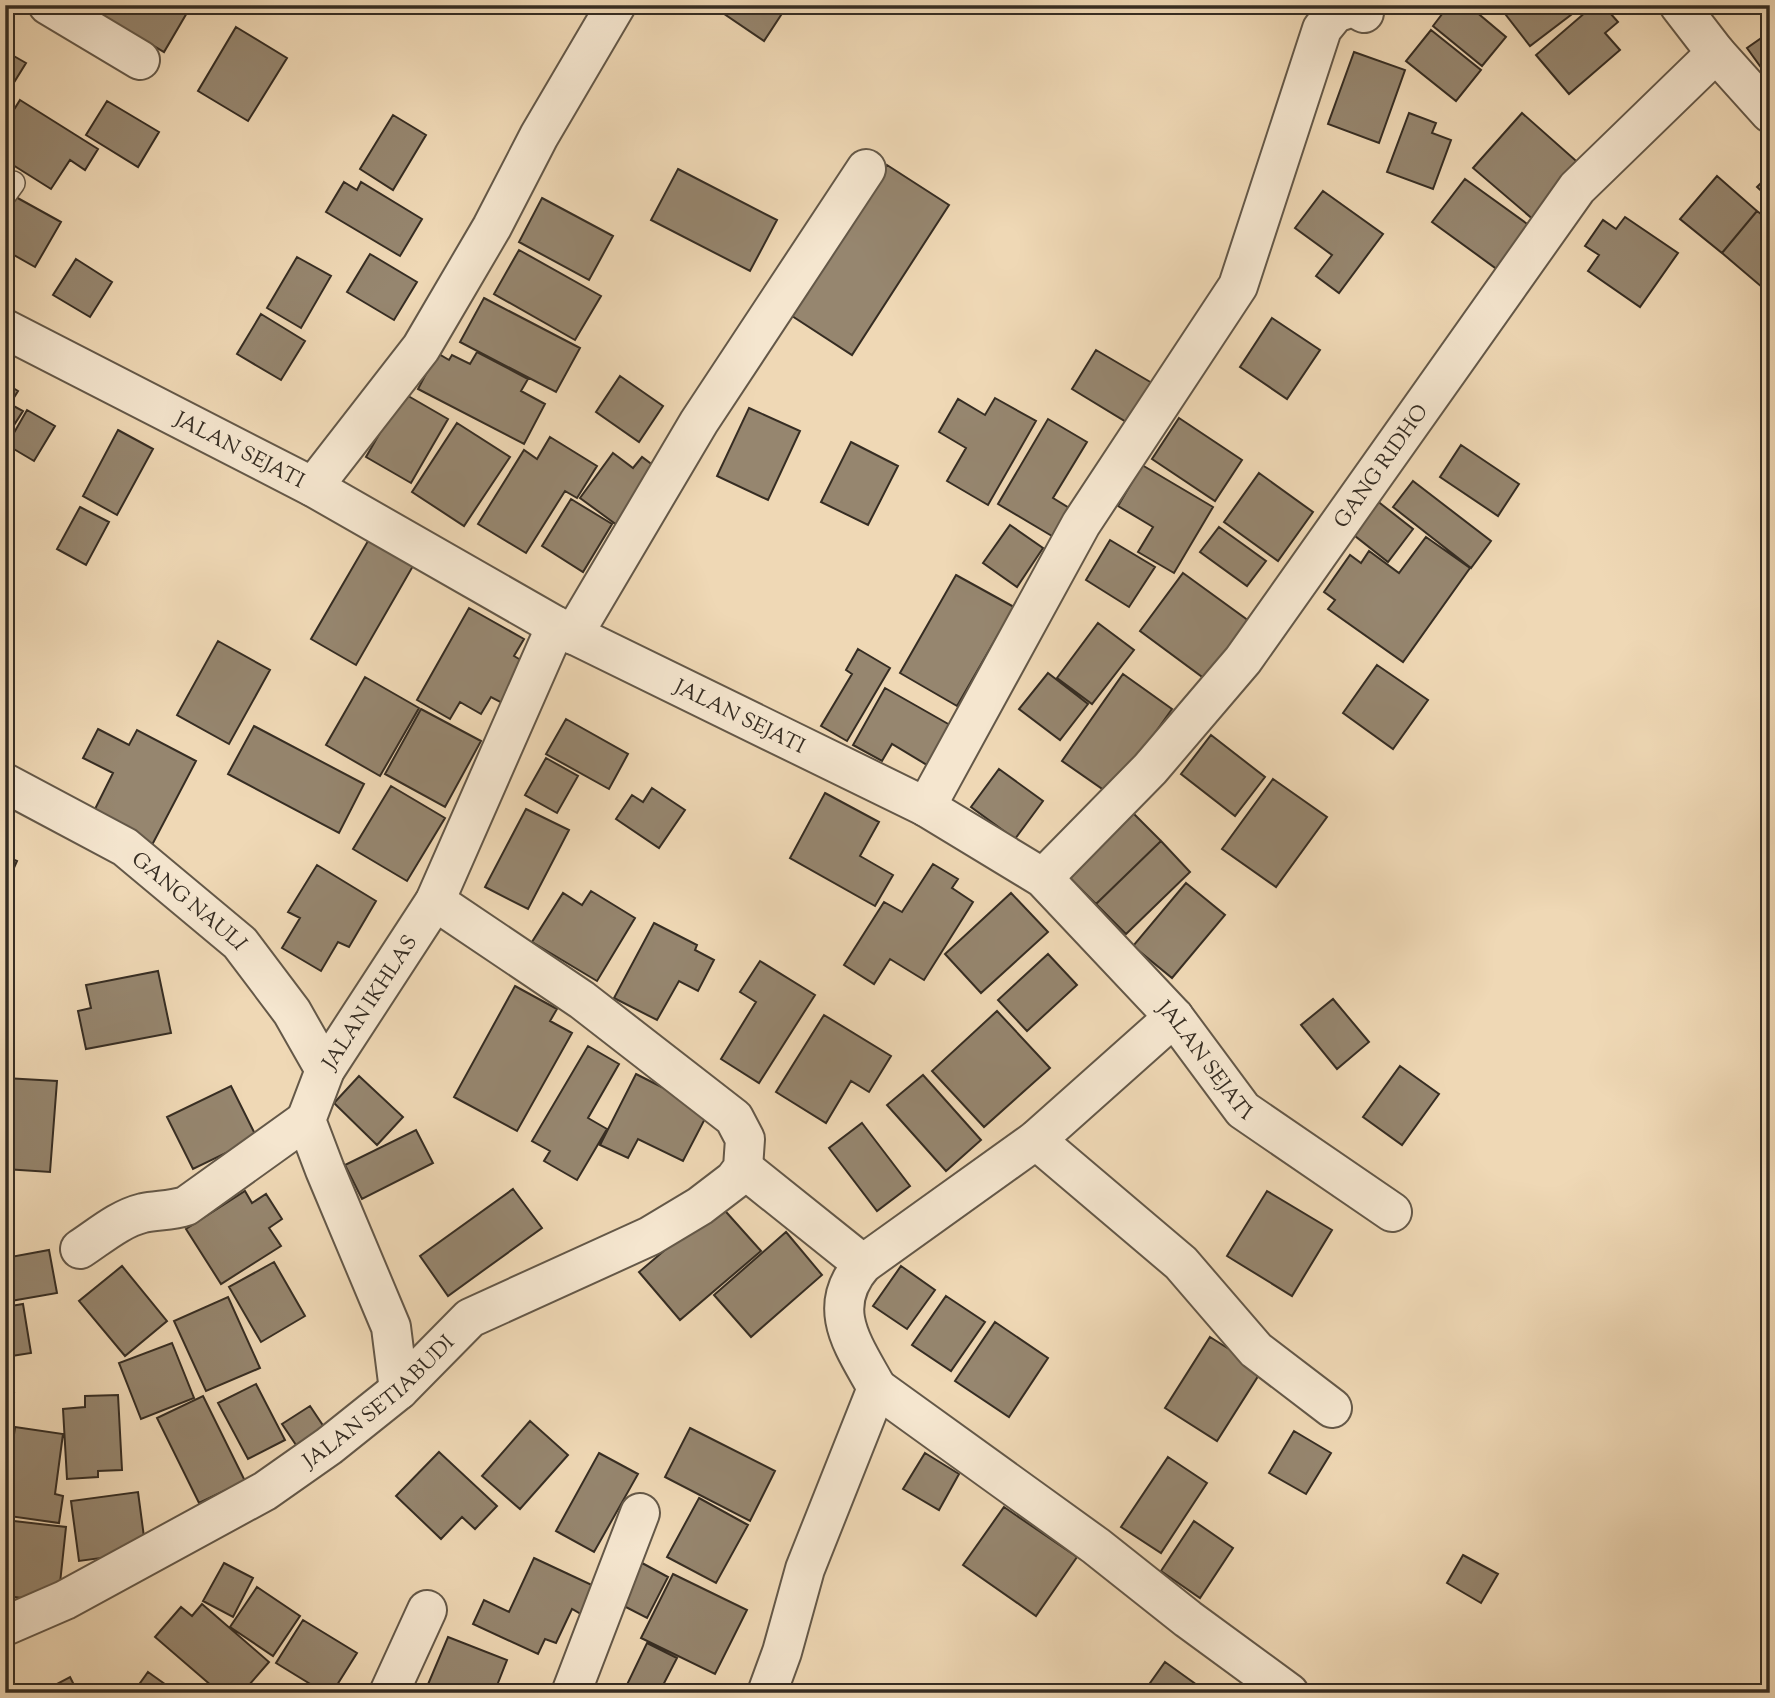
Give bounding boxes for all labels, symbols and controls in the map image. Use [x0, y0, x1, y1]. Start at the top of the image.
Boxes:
street label: GANG RIDHO [1328, 399, 1436, 535]
street label: JALAN SEJATI [168, 405, 309, 497]
street label: JALAN SEJATI [668, 673, 810, 763]
street label: GANG NAULI [124, 845, 253, 957]
street label: JALAN IKHLAS [316, 930, 426, 1077]
street label: JALAN SEJATI [1149, 994, 1257, 1129]
street label: JALAN SETIABUDI [297, 1329, 462, 1477]

